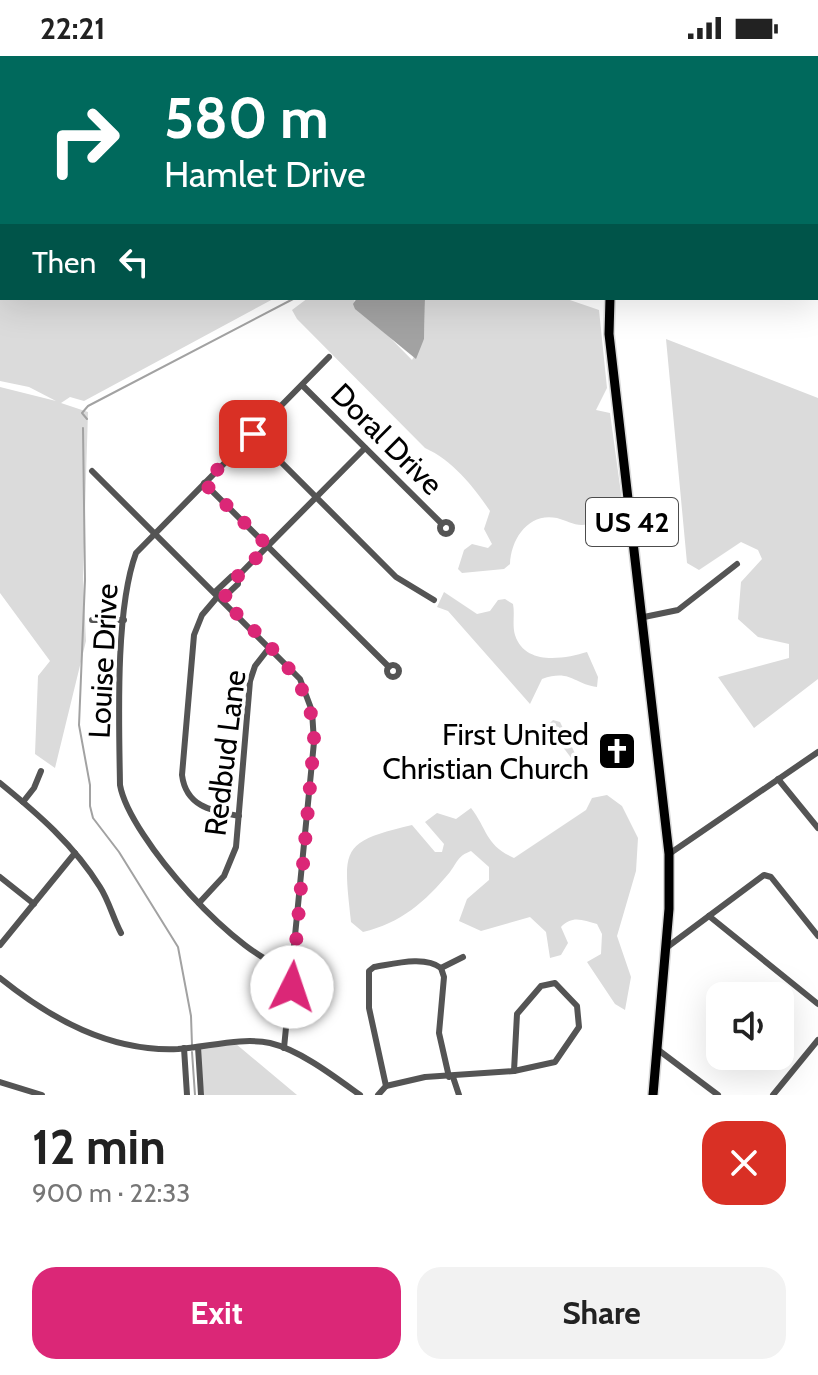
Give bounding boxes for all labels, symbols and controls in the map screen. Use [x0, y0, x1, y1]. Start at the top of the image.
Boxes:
text: 22:21 [40, 10, 105, 47]
text: 580 m [164, 84, 329, 152]
icon: right [32, 88, 136, 192]
text: Hamlet Drive [164, 152, 366, 196]
icon: left [112, 240, 156, 284]
text: Then [32, 244, 96, 281]
street label: Doral Drive [323, 375, 451, 503]
pin [219, 400, 287, 468]
icon: arrive [231, 412, 275, 456]
road number: US 42 [586, 498, 678, 546]
street label: Louise Drive [80, 583, 126, 739]
street label: Redbud Lane [196, 668, 254, 838]
place label: First United Christian Church [382, 716, 589, 787]
church icon: First United Christian Church [596, 730, 638, 772]
position arrow [250, 945, 334, 1029]
map controls [706, 982, 794, 1070]
button: sound [706, 982, 794, 1070]
text: 12 min [32, 1118, 166, 1176]
button: close [702, 1121, 786, 1205]
text: 900 m · 22:33 [32, 1177, 190, 1209]
button: Exit [32, 1267, 401, 1359]
button: Share [417, 1267, 786, 1359]

